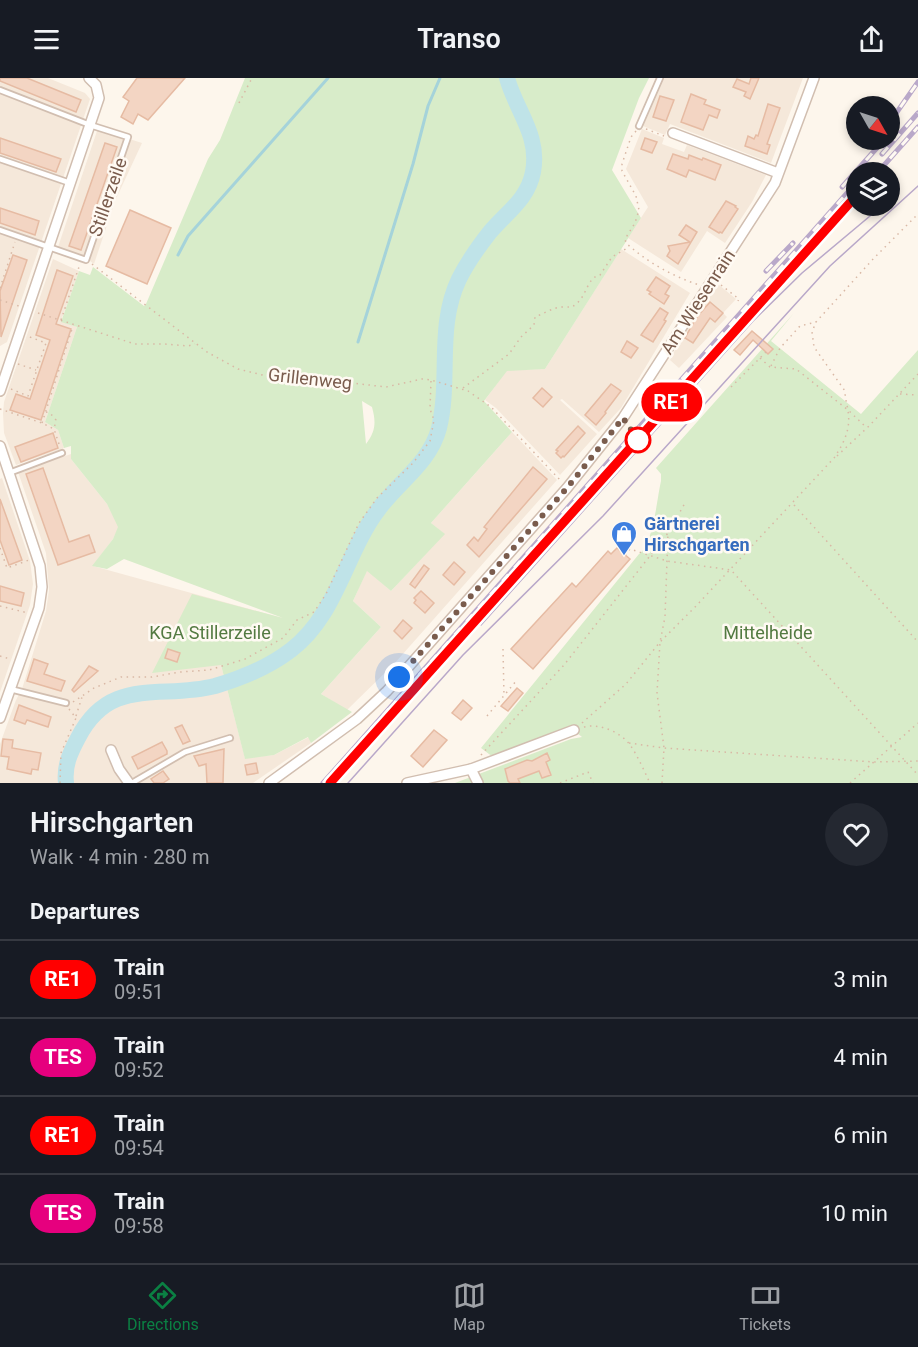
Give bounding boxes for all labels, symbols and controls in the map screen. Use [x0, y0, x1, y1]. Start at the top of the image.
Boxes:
icon: menu [30, 23, 63, 56]
text: Transo [417, 23, 501, 55]
icon: share [855, 23, 888, 56]
north arrow [846, 96, 900, 150]
map controls [846, 96, 900, 216]
street label: Stillerzeile [84, 155, 131, 239]
button: layers [846, 162, 900, 216]
street label: Am Wiesenrain [656, 245, 739, 358]
street label: Grillenweg [267, 364, 353, 393]
line badge: RE1 [638, 382, 706, 422]
text: RE1 [653, 390, 691, 414]
unlabelled marker [625, 427, 651, 453]
place label: Gärtnerei Hirschgarten [644, 513, 750, 555]
shop icon: Gärtnerei Hirschgarten [609, 519, 639, 557]
park label: KGA Stillerzeile [149, 622, 271, 643]
park label: Mittelheide [723, 622, 813, 643]
your location [384, 662, 414, 692]
button: heart [825, 803, 888, 866]
text: Hirschgarten [30, 806, 194, 839]
text: Walk · 4 min · 280 m [30, 845, 209, 869]
text: Departures [30, 899, 140, 924]
text: Train [114, 955, 165, 980]
text: RE1 [44, 967, 82, 991]
text: 3 min [833, 967, 888, 992]
text: 09:51 [114, 980, 164, 1004]
text: Train [114, 1033, 165, 1058]
text: TES [44, 1045, 82, 1069]
text: 4 min [833, 1045, 888, 1070]
text: 09:52 [114, 1058, 164, 1082]
text: Train [114, 1111, 165, 1136]
text: RE1 [44, 1123, 82, 1147]
text: 6 min [833, 1123, 888, 1148]
text: 09:54 [114, 1136, 164, 1160]
text: Train [114, 1189, 165, 1214]
text: TES [44, 1201, 82, 1225]
text: 10 min [821, 1201, 888, 1226]
text: 09:58 [114, 1214, 164, 1238]
tab: Directions [127, 1279, 199, 1334]
tab: Map [453, 1279, 486, 1334]
tab: Tickets [739, 1279, 791, 1334]

